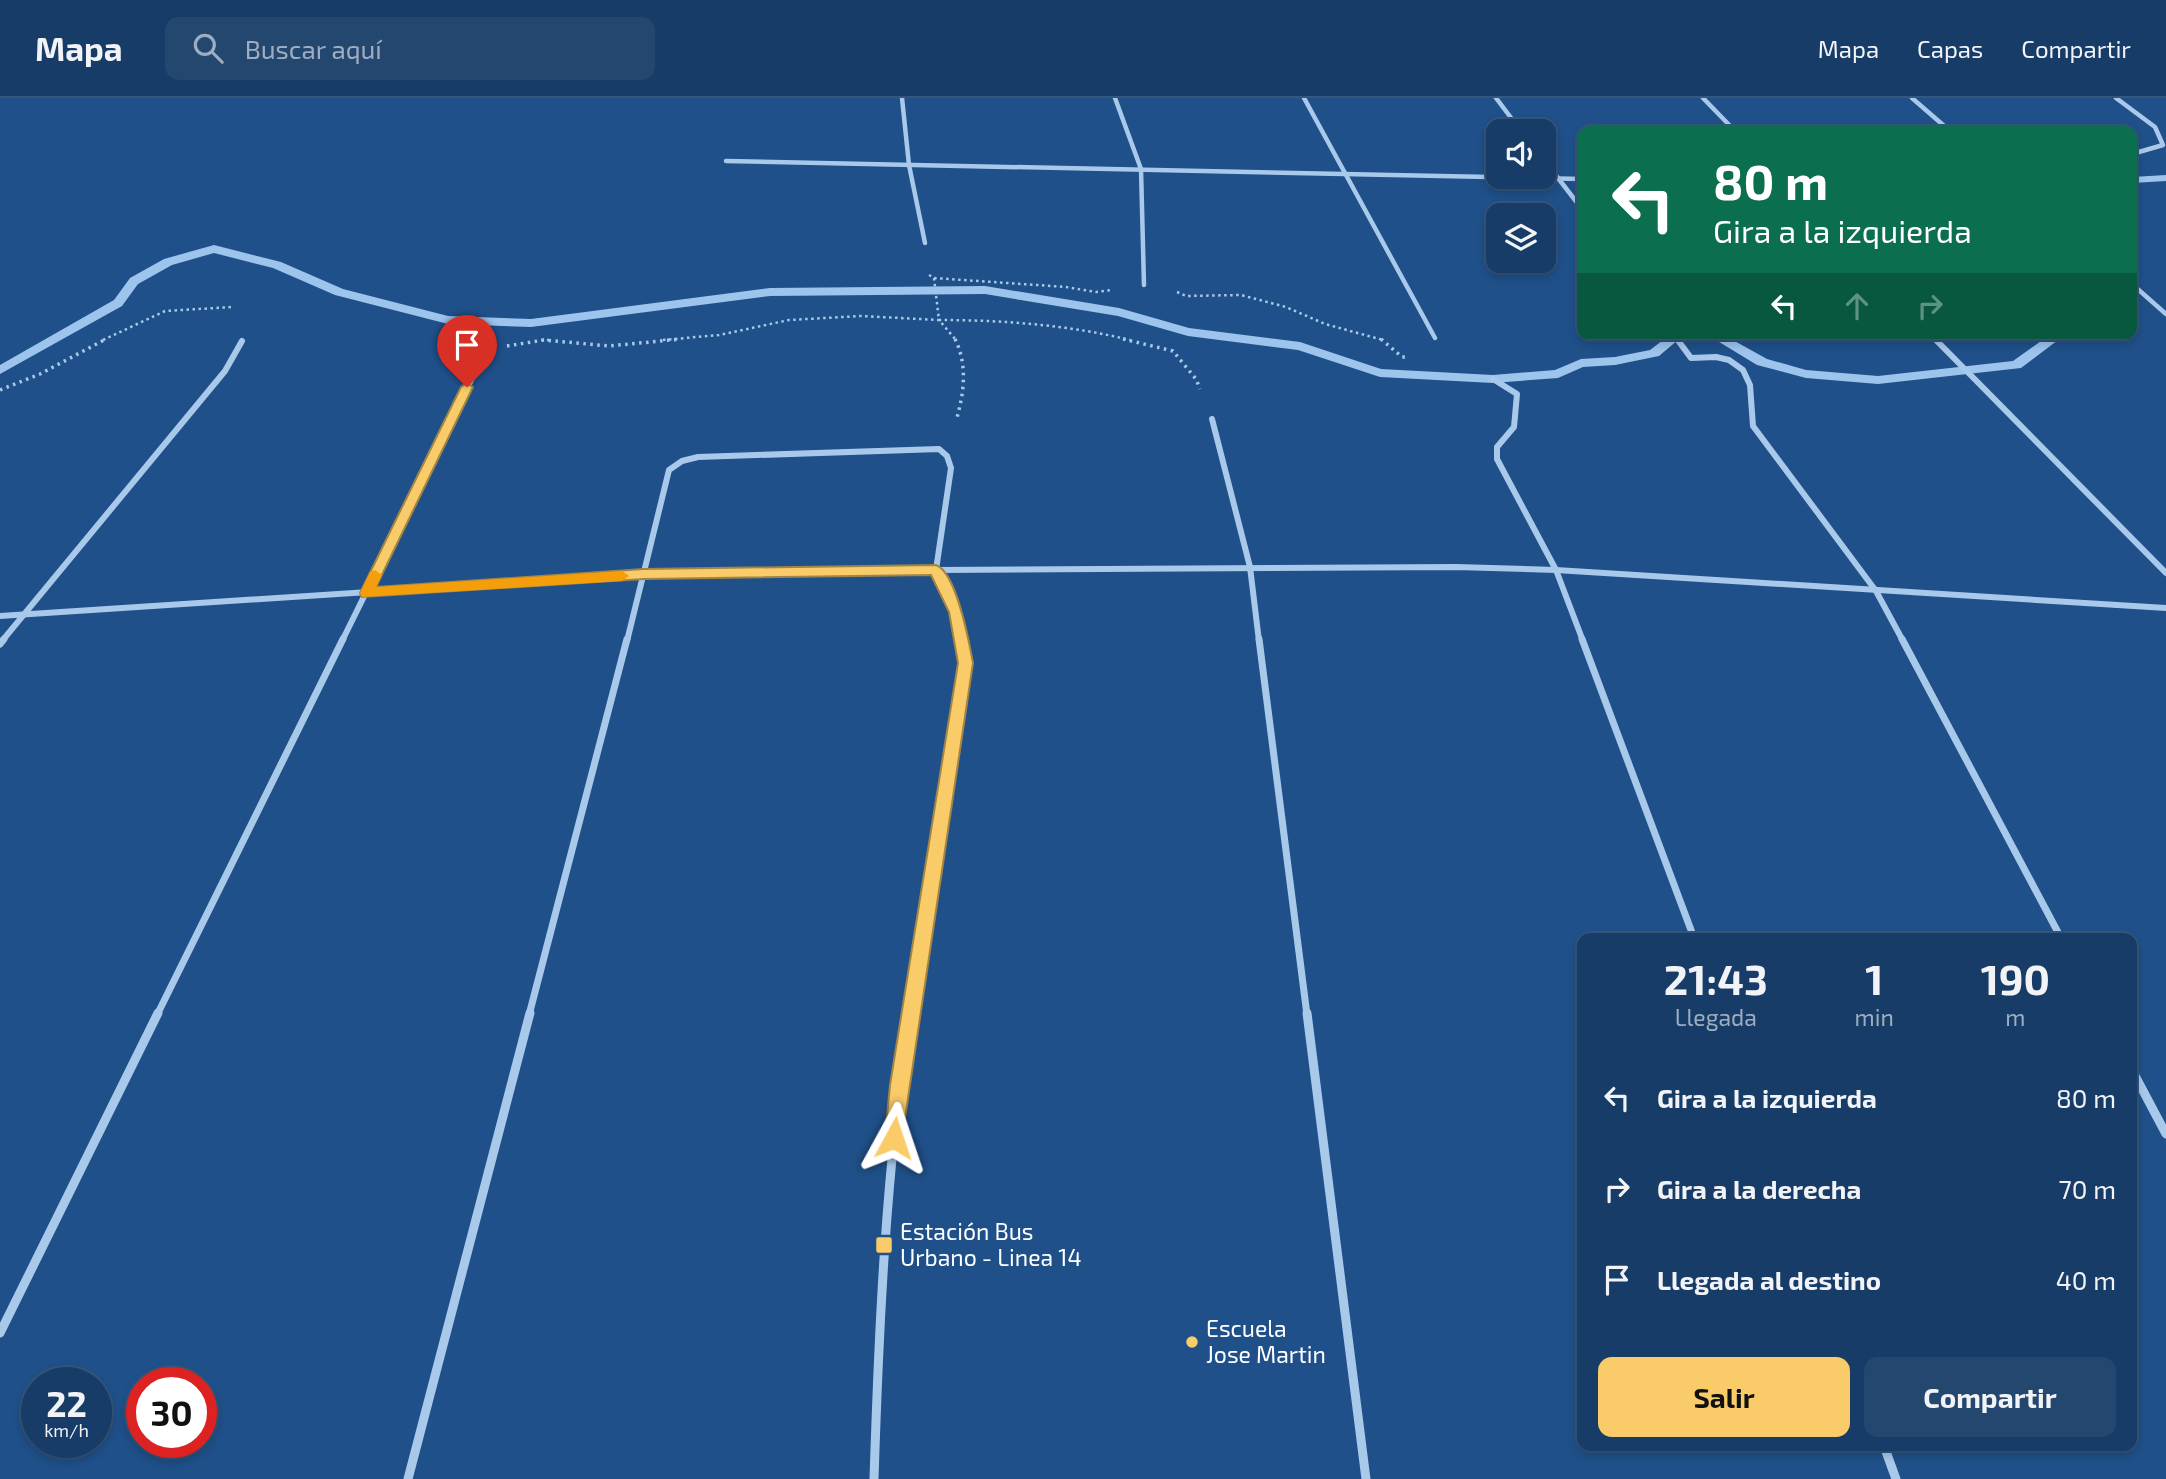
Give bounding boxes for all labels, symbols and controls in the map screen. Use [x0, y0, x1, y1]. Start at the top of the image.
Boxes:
search box [165, 17, 655, 80]
text: Mapa [35, 28, 123, 68]
icon: search [189, 29, 227, 67]
text: Buscar aquí [245, 33, 382, 64]
text: Mapa [1818, 34, 1879, 63]
text: Capas [1917, 34, 1983, 63]
text: Compartir [2021, 34, 2131, 63]
map controls [1486, 119, 1556, 273]
button: sound [1486, 119, 1556, 189]
text: 80 m [1713, 151, 1828, 210]
icon: left [1598, 154, 1689, 245]
button: layers [1486, 203, 1556, 273]
text: Gira a la izquierda [1713, 211, 1972, 249]
icon: left [1765, 287, 1803, 325]
icon: ahead [1838, 287, 1876, 325]
icon: right [1911, 287, 1949, 325]
pin [437, 315, 497, 387]
icon: arrive [448, 326, 486, 364]
text: 21:43 [1664, 953, 1768, 1003]
text: 1 [1865, 953, 1883, 1003]
text: 190 [1981, 953, 2050, 1003]
text: Llegada [1675, 1003, 1757, 1031]
text: min [1855, 1003, 1894, 1031]
text: m [2005, 1003, 2025, 1031]
icon: left [1598, 1079, 1636, 1117]
text: Gira a la izquierda [1657, 1082, 1877, 1113]
text: 80 m [2056, 1082, 2116, 1113]
position arrow [857, 1101, 931, 1175]
icon: right [1598, 1170, 1636, 1208]
text: Gira a la derecha [1657, 1173, 1861, 1204]
text: 70 m [2058, 1173, 2116, 1204]
place label: Estación Bus Urbano - Linea 14 [900, 1217, 1082, 1271]
marker: Estación Bus Urbano - Linea 14 [874, 1235, 894, 1255]
icon: arrive [1598, 1261, 1636, 1299]
text: Llegada al destino [1657, 1264, 1881, 1295]
text: 40 m [2056, 1264, 2116, 1295]
place label: Escuela Jose Martin [1206, 1314, 1326, 1368]
marker: Escuela Jose Martin [1184, 1334, 1200, 1350]
button: Salir [1598, 1357, 1850, 1437]
button: Compartir [1864, 1357, 2116, 1437]
speed limit sign: 30 [126, 1367, 217, 1458]
text: 22 [46, 1382, 87, 1424]
text: km/h [44, 1419, 89, 1441]

